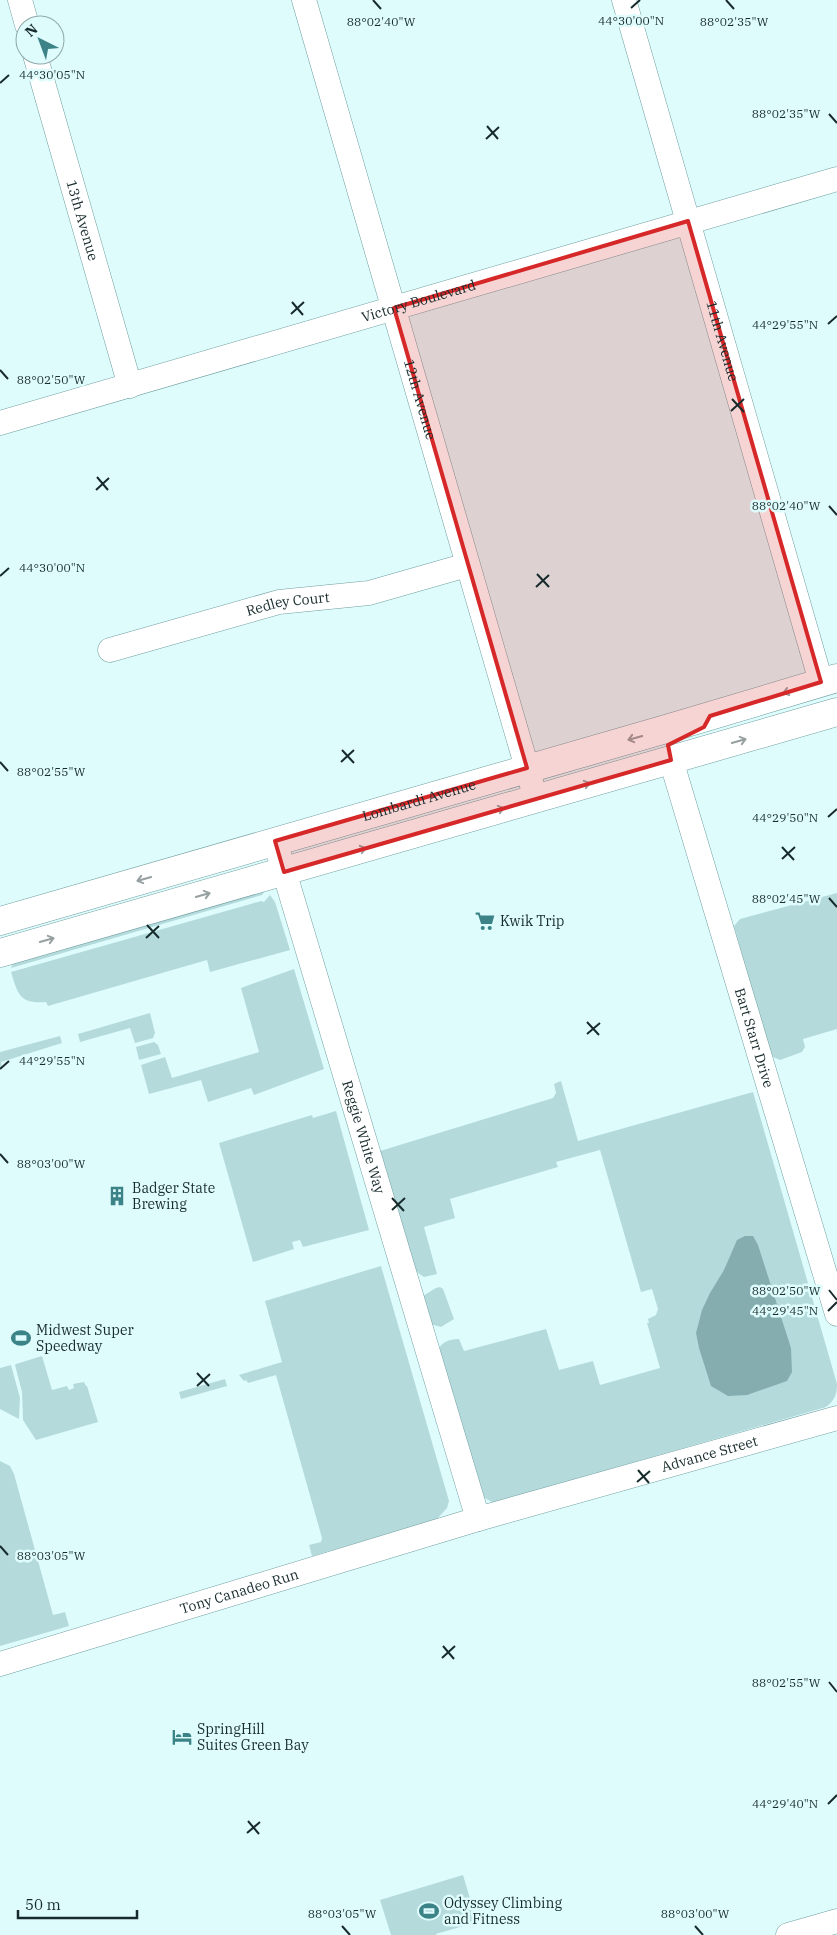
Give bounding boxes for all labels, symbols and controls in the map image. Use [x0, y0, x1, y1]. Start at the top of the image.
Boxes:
text: 44°30'00"N [598, 13, 664, 28]
text: 88°02'40"W [347, 14, 416, 29]
text: 88°02'35"W [700, 14, 769, 29]
north arrow [15, 15, 65, 65]
text: N [21, 20, 41, 41]
text: 44°30'05"N [19, 67, 85, 82]
text: 88°02'35"W [752, 106, 821, 121]
street label: 13th Avenue [62, 178, 103, 263]
street label: Victory Boulevard [359, 276, 478, 326]
street label: 11th Avenue [702, 299, 743, 383]
text: 44°29'55"N [752, 317, 818, 332]
street label: 12th Avenue [400, 357, 440, 442]
text: 88°02'50"W [17, 372, 86, 387]
text: 88°02'40"W [752, 498, 821, 513]
text: 44°30'00"N [19, 560, 85, 575]
street label: Redley Court [244, 588, 330, 620]
one-way arrow [783, 687, 799, 697]
one-way arrow [627, 733, 643, 743]
one-way arrow [731, 735, 747, 745]
text: 88°02'55"W [17, 764, 86, 779]
street label: Lombardi Avenue [360, 775, 478, 825]
one-way arrow [574, 780, 590, 790]
one-way arrow [489, 804, 505, 814]
text: 44°29'50"N [752, 810, 818, 825]
one-way arrow [351, 844, 367, 854]
one-way arrow [137, 874, 153, 884]
one-way arrow [195, 889, 211, 899]
text: 88°02'45"W [752, 891, 821, 906]
supermarket icon: Kwik Trip [474, 910, 496, 932]
place label: Kwik Trip [500, 912, 564, 930]
one-way arrow [38, 934, 54, 944]
street label: Bart Starr Drive [731, 986, 778, 1090]
text: 44°29'55"N [19, 1053, 85, 1068]
street label: Reggie White Way [338, 1078, 389, 1196]
text: 88°03'00"W [17, 1156, 86, 1171]
place label: Badger State Brewing [132, 1179, 215, 1213]
building icon: Badger State Brewing [106, 1185, 128, 1207]
text: 88°02'50"W [752, 1283, 821, 1298]
text: 44°29'45"N [752, 1303, 818, 1318]
place label: Midwest Super Speedway [36, 1321, 134, 1355]
sports icon: Midwest Super Speedway [10, 1327, 32, 1349]
street label: Advance Street [659, 1432, 760, 1476]
text: 88°03'05"W [17, 1548, 86, 1563]
street label: Tony Canadeo Run [178, 1565, 301, 1618]
text: 88°02'55"W [752, 1675, 821, 1690]
place label: SpringHill Suites Green Bay [197, 1720, 309, 1754]
hotel icon: SpringHill Suites Green Bay [171, 1726, 193, 1748]
text: 44°29'40"N [752, 1796, 818, 1811]
scale bar [18, 1888, 136, 1920]
place label: Odyssey Climbing and Fitness [444, 1894, 562, 1928]
text: 50 m [25, 1895, 61, 1914]
sports icon: Odyssey Climbing and Fitness [418, 1900, 440, 1922]
text: 88°03'05"W [308, 1906, 377, 1921]
text: 88°03'00"W [661, 1906, 730, 1921]

